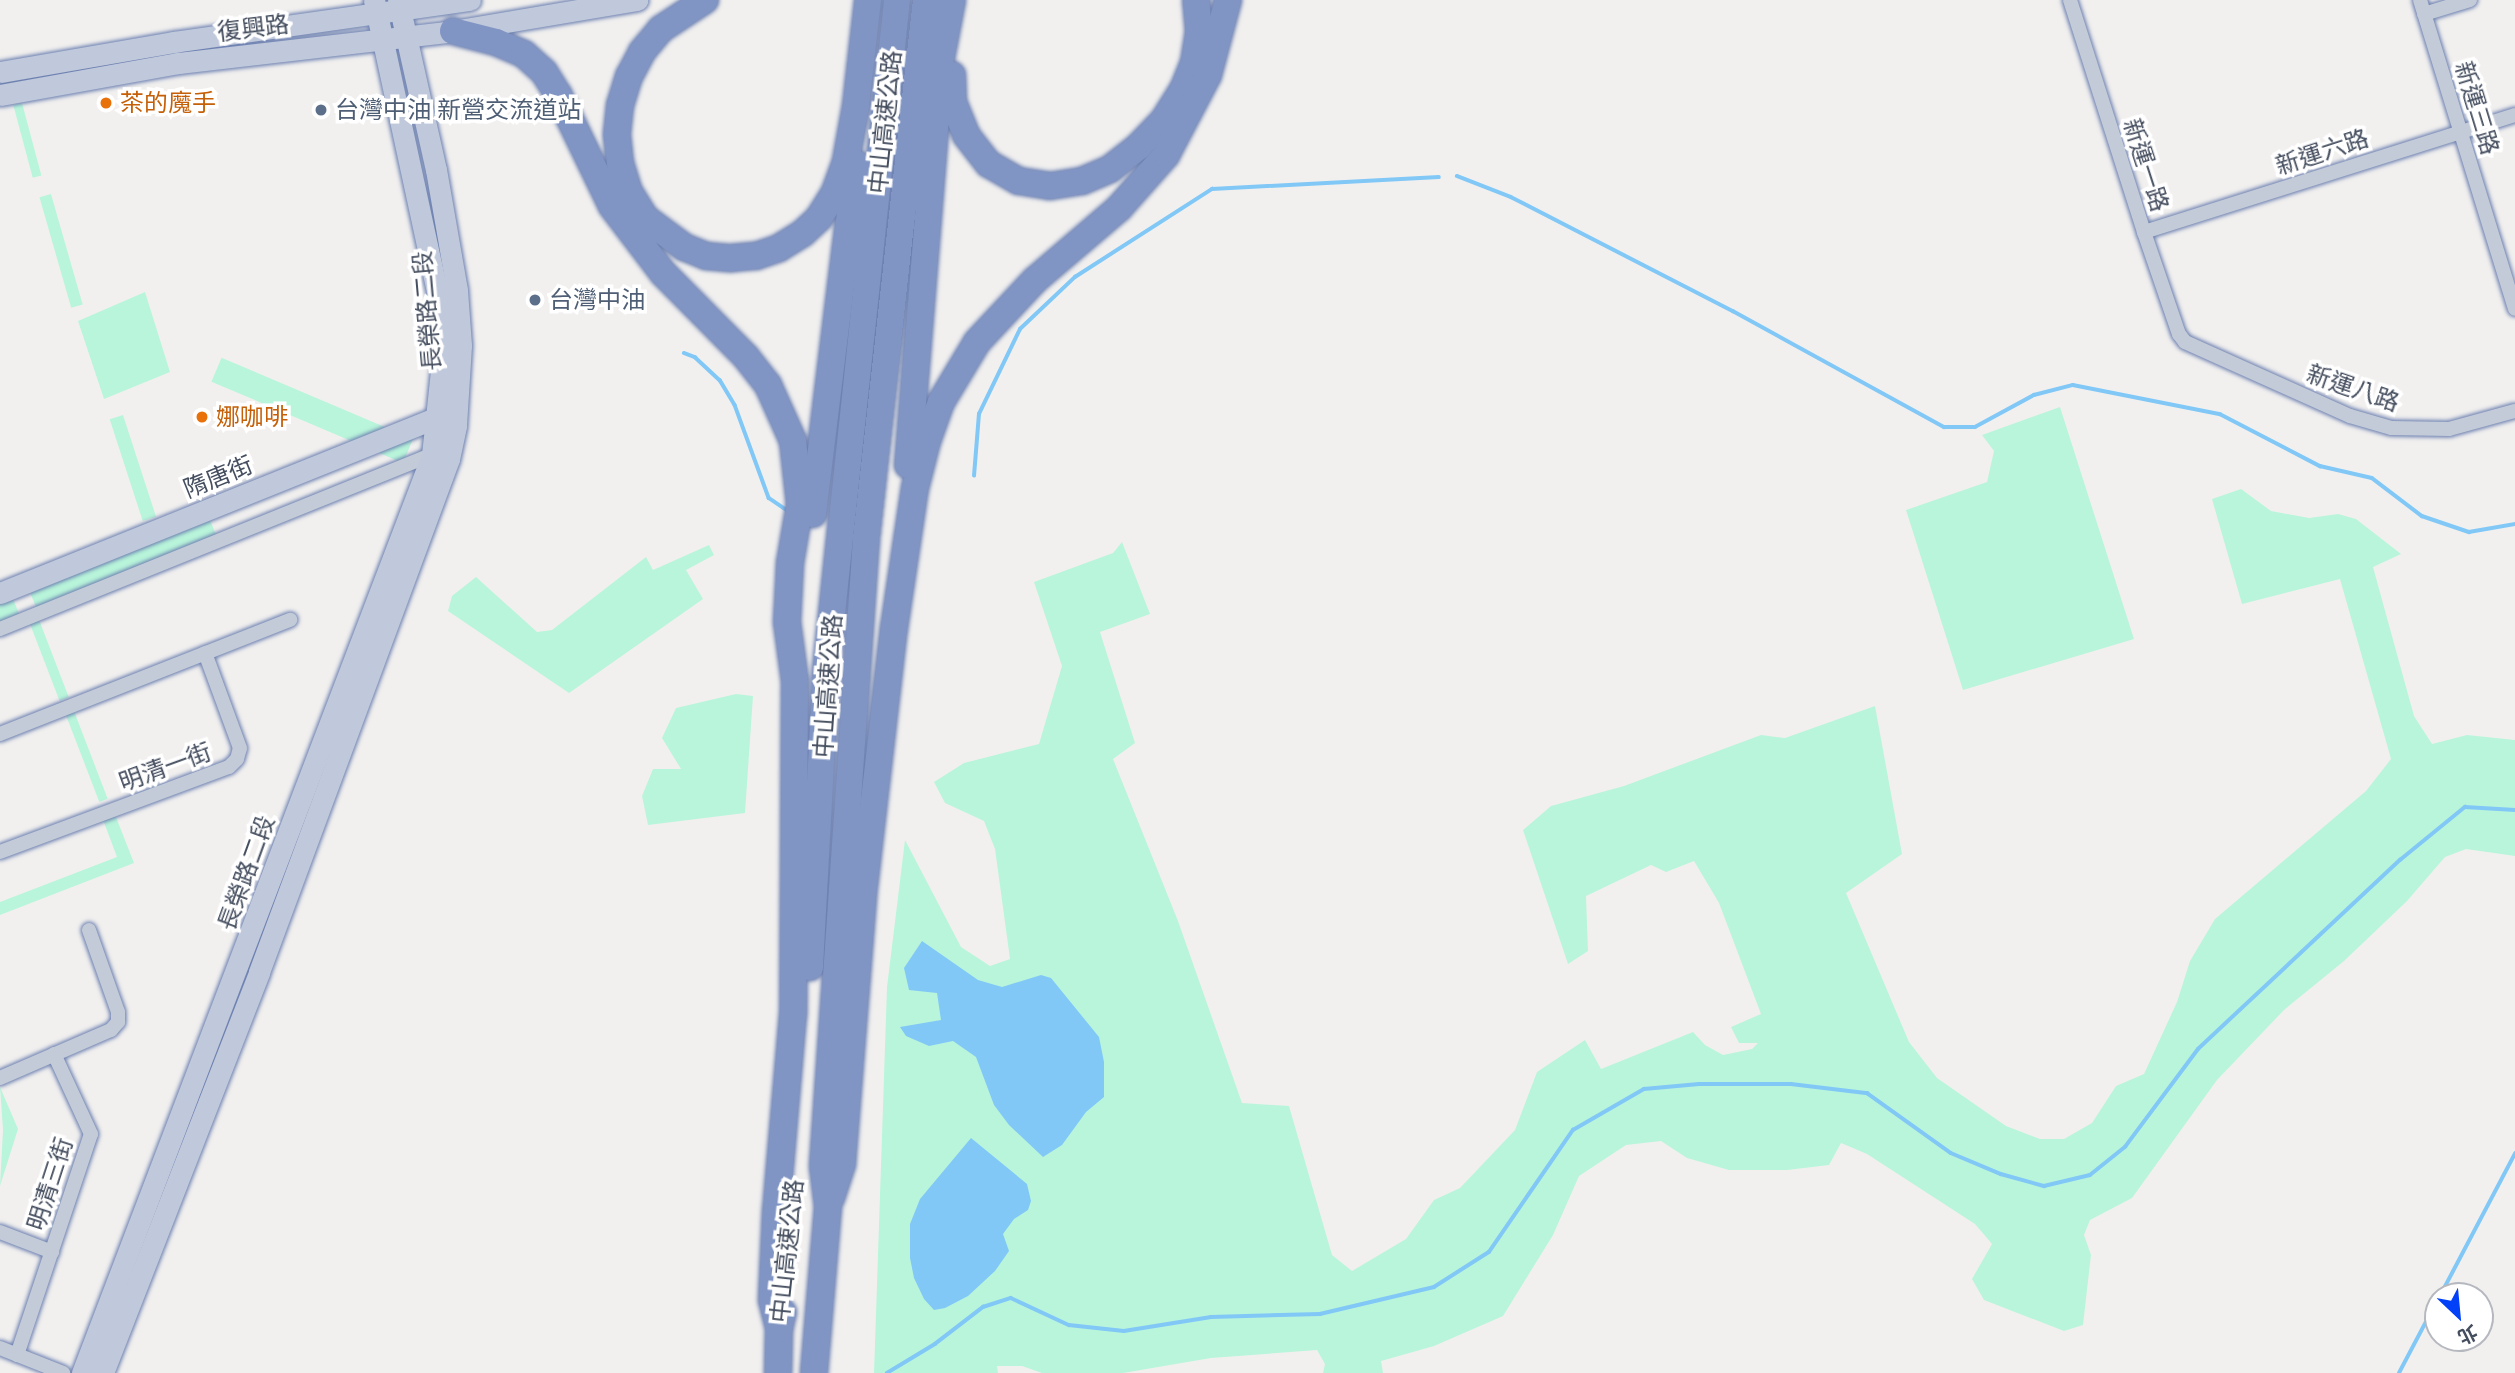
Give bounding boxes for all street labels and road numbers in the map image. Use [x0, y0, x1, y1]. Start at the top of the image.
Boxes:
street label: 復興路 [216, 9, 290, 47]
street label: 中山高速公路 [863, 49, 907, 195]
street label: 新運三路 [2449, 58, 2505, 158]
street label: 新運一路 [2117, 115, 2175, 215]
street label: 新運六路 [2272, 123, 2372, 181]
street label: 長榮路二段 [407, 250, 447, 372]
street label: 新運八路 [2303, 359, 2403, 417]
street label: 隋唐街 [179, 450, 257, 504]
street label: 中山高速公路 [809, 613, 847, 759]
street label: 明清一街 [115, 737, 215, 797]
street label: 長榮路二段 [212, 812, 280, 934]
street label: 明清三街 [21, 1134, 79, 1234]
street label: 中山高速公路 [765, 1178, 809, 1324]

